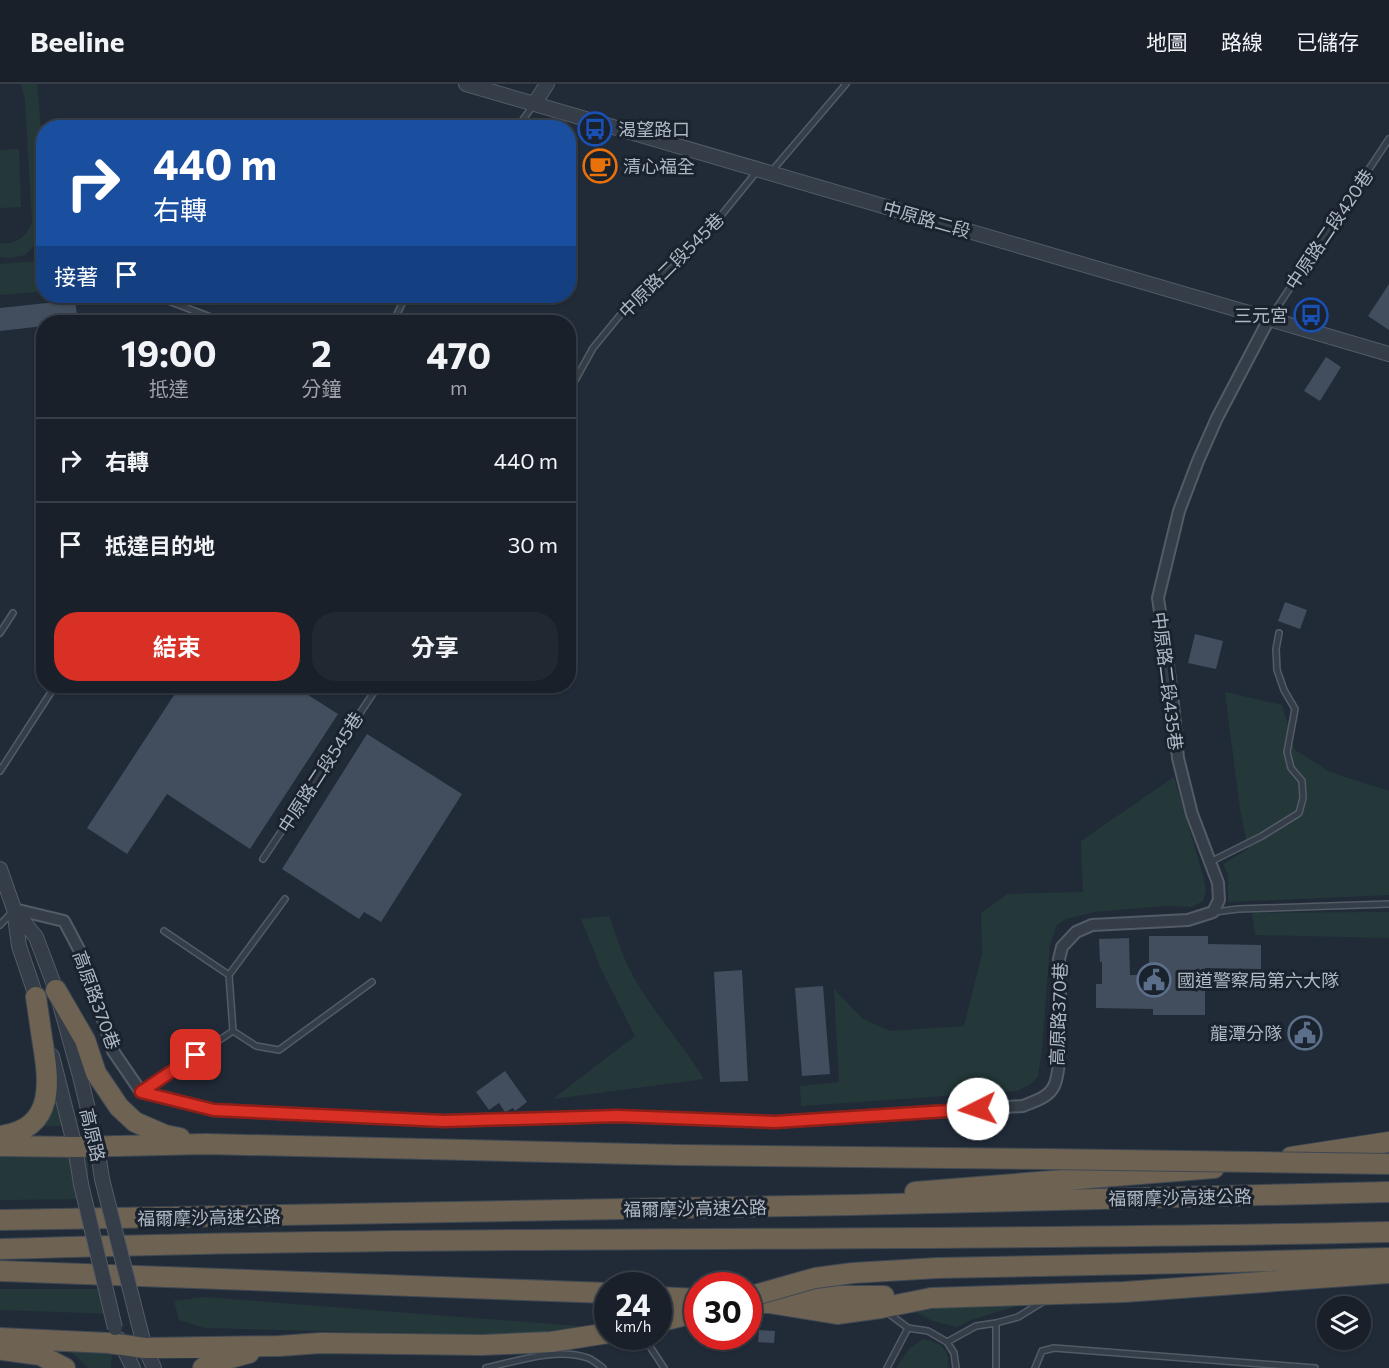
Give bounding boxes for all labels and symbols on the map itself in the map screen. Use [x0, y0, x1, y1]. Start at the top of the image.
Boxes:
bus stop icon: 渴望路口 [577, 111, 613, 147]
place label: 渴望路口 [618, 118, 690, 140]
cafe icon: 清心福全 [582, 148, 618, 184]
place label: 清心福全 [623, 155, 695, 177]
street label: 中原路二段420巷 [1281, 165, 1377, 293]
street label: 中原路二段 [881, 196, 973, 242]
street label: 中原路二段545巷 [614, 208, 728, 322]
bus stop icon: 三元宮 [1293, 297, 1329, 333]
place label: 三元宮 [1234, 304, 1288, 326]
street label: 中原路二段435巷 [1149, 610, 1187, 752]
street label: 中原路二段545巷 [273, 708, 367, 836]
street label: 高原路370巷 [69, 948, 125, 1052]
street label: 高原路370巷 [1045, 962, 1071, 1066]
public building icon: 國道警察局第六大隊 [1136, 962, 1172, 998]
place label: 國道警察局第六大隊 [1177, 969, 1339, 991]
public building icon: 龍潭分隊 [1287, 1015, 1323, 1051]
place label: 龍潭分隊 [1210, 1022, 1282, 1044]
pin [170, 1029, 221, 1080]
position arrow [946, 1077, 1010, 1141]
street label: 高原路 [76, 1106, 110, 1164]
street label: 福爾摩沙高速公路 [1108, 1185, 1252, 1209]
street label: 福爾摩沙高速公路 [623, 1196, 767, 1220]
street label: 福爾摩沙高速公路 [137, 1205, 281, 1229]
speed limit sign: 30 [684, 1272, 762, 1350]

